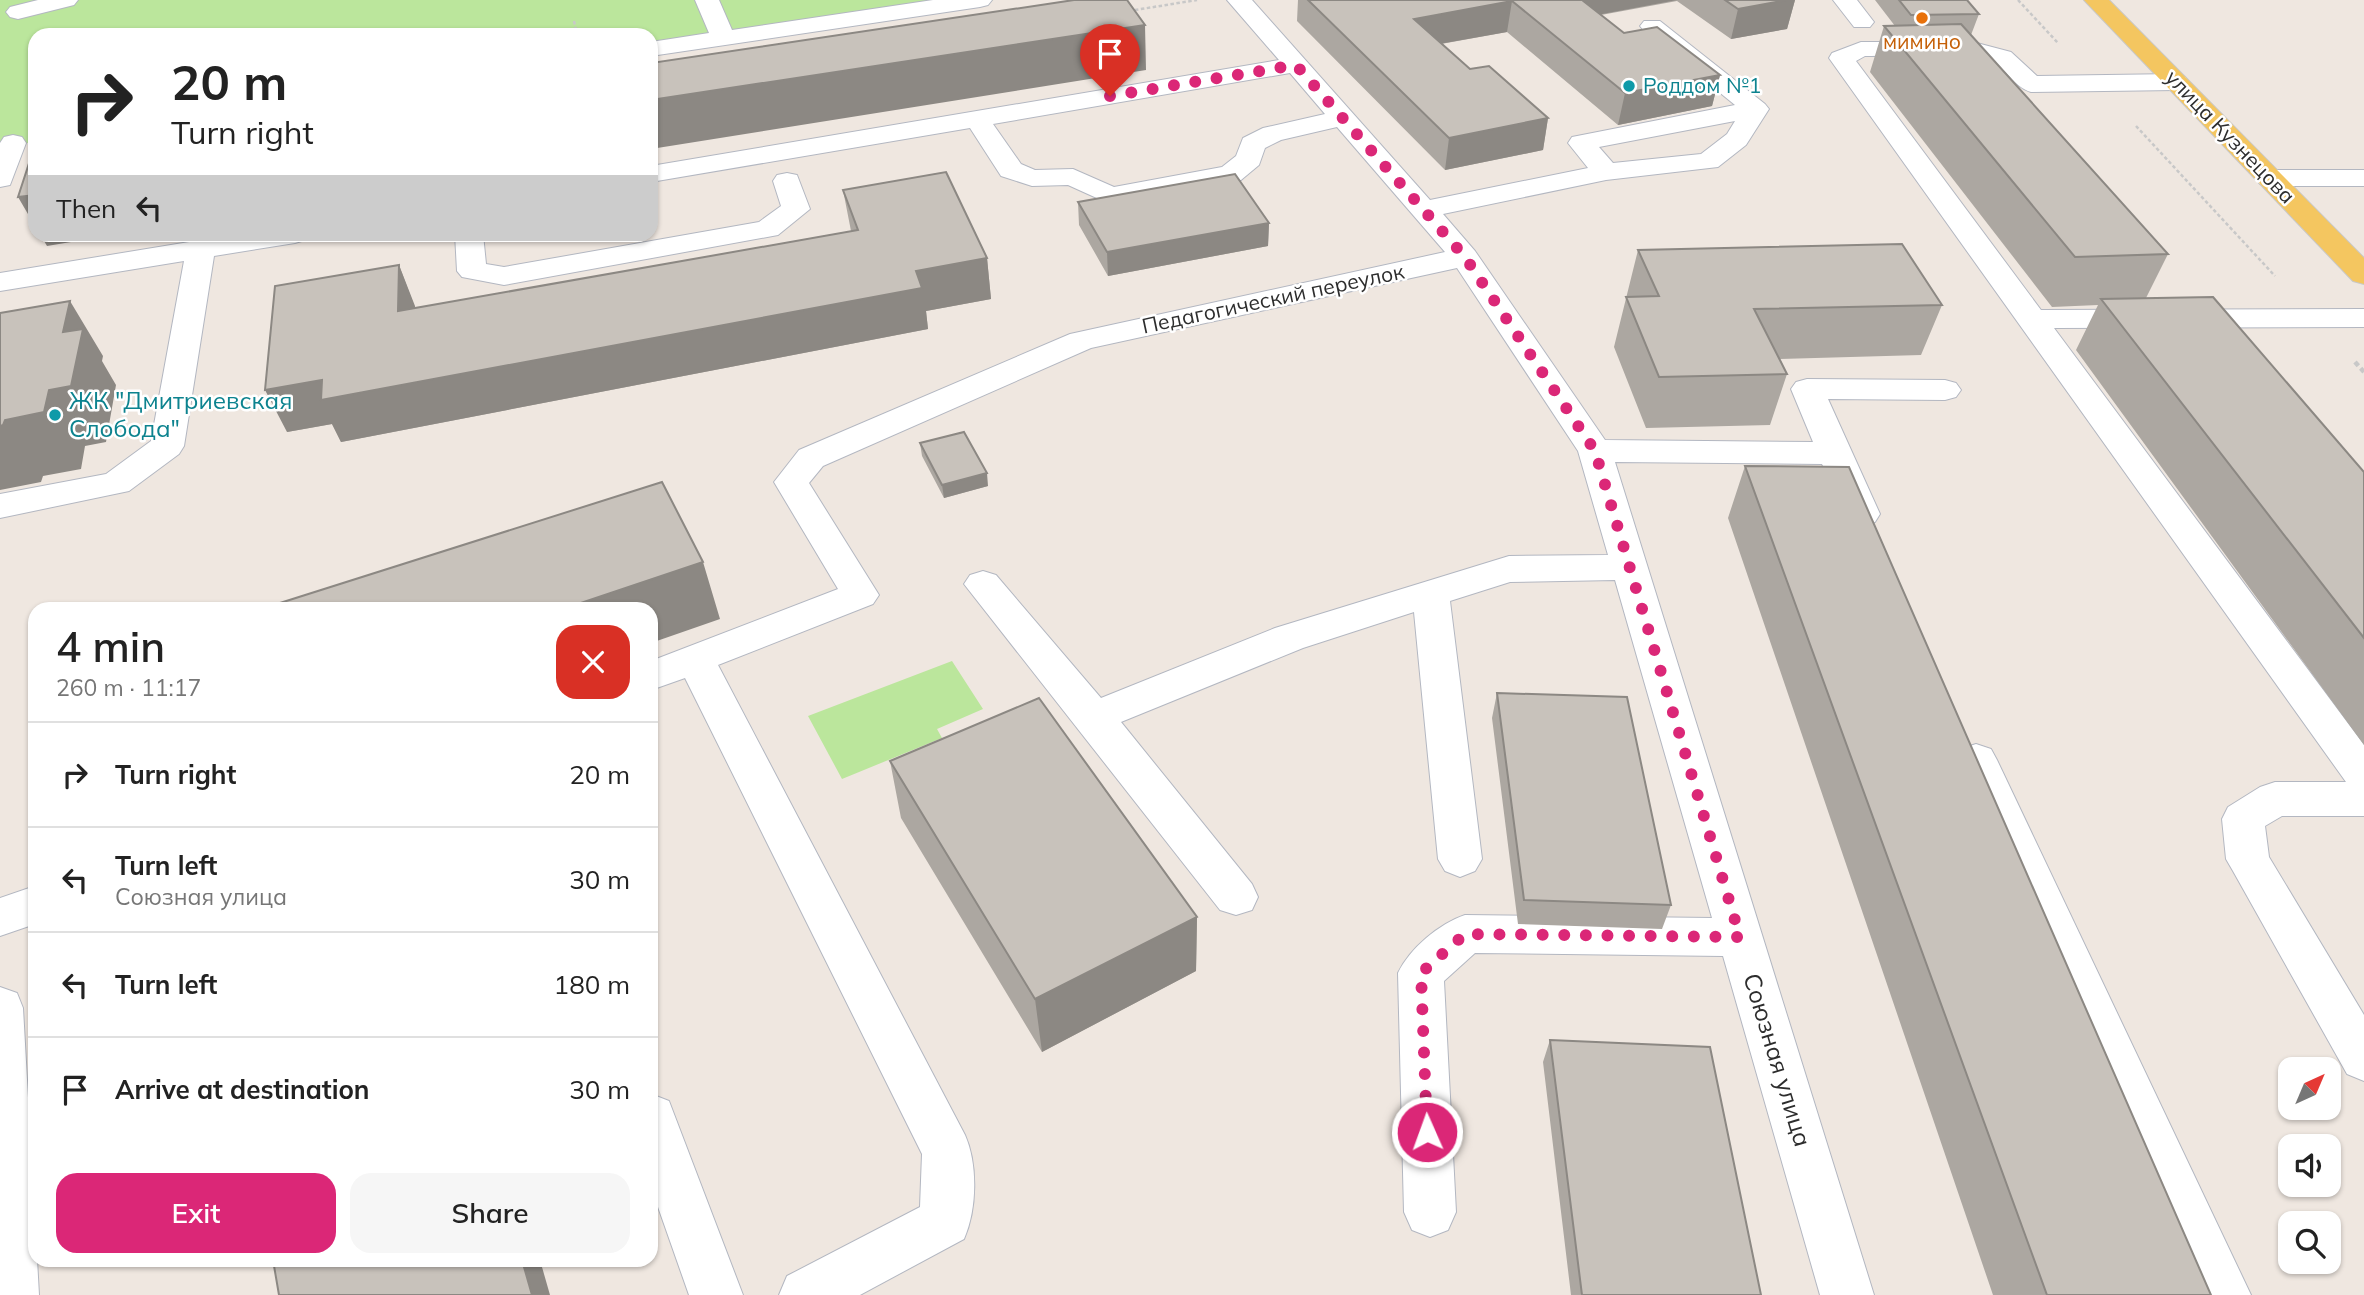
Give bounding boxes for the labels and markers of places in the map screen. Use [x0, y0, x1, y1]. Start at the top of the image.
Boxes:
marker: мимино [1914, 10, 1930, 26]
pin [1080, 24, 1140, 96]
place label: мимино [1883, 28, 1961, 54]
place label: Роддом №1 [1643, 72, 1761, 98]
marker: Роддом №1 [1621, 78, 1637, 94]
place label: ЖК "Дмитриевская Слобода" [69, 385, 292, 443]
marker: ЖК "Дмитриевская Слобода" [47, 407, 63, 423]

